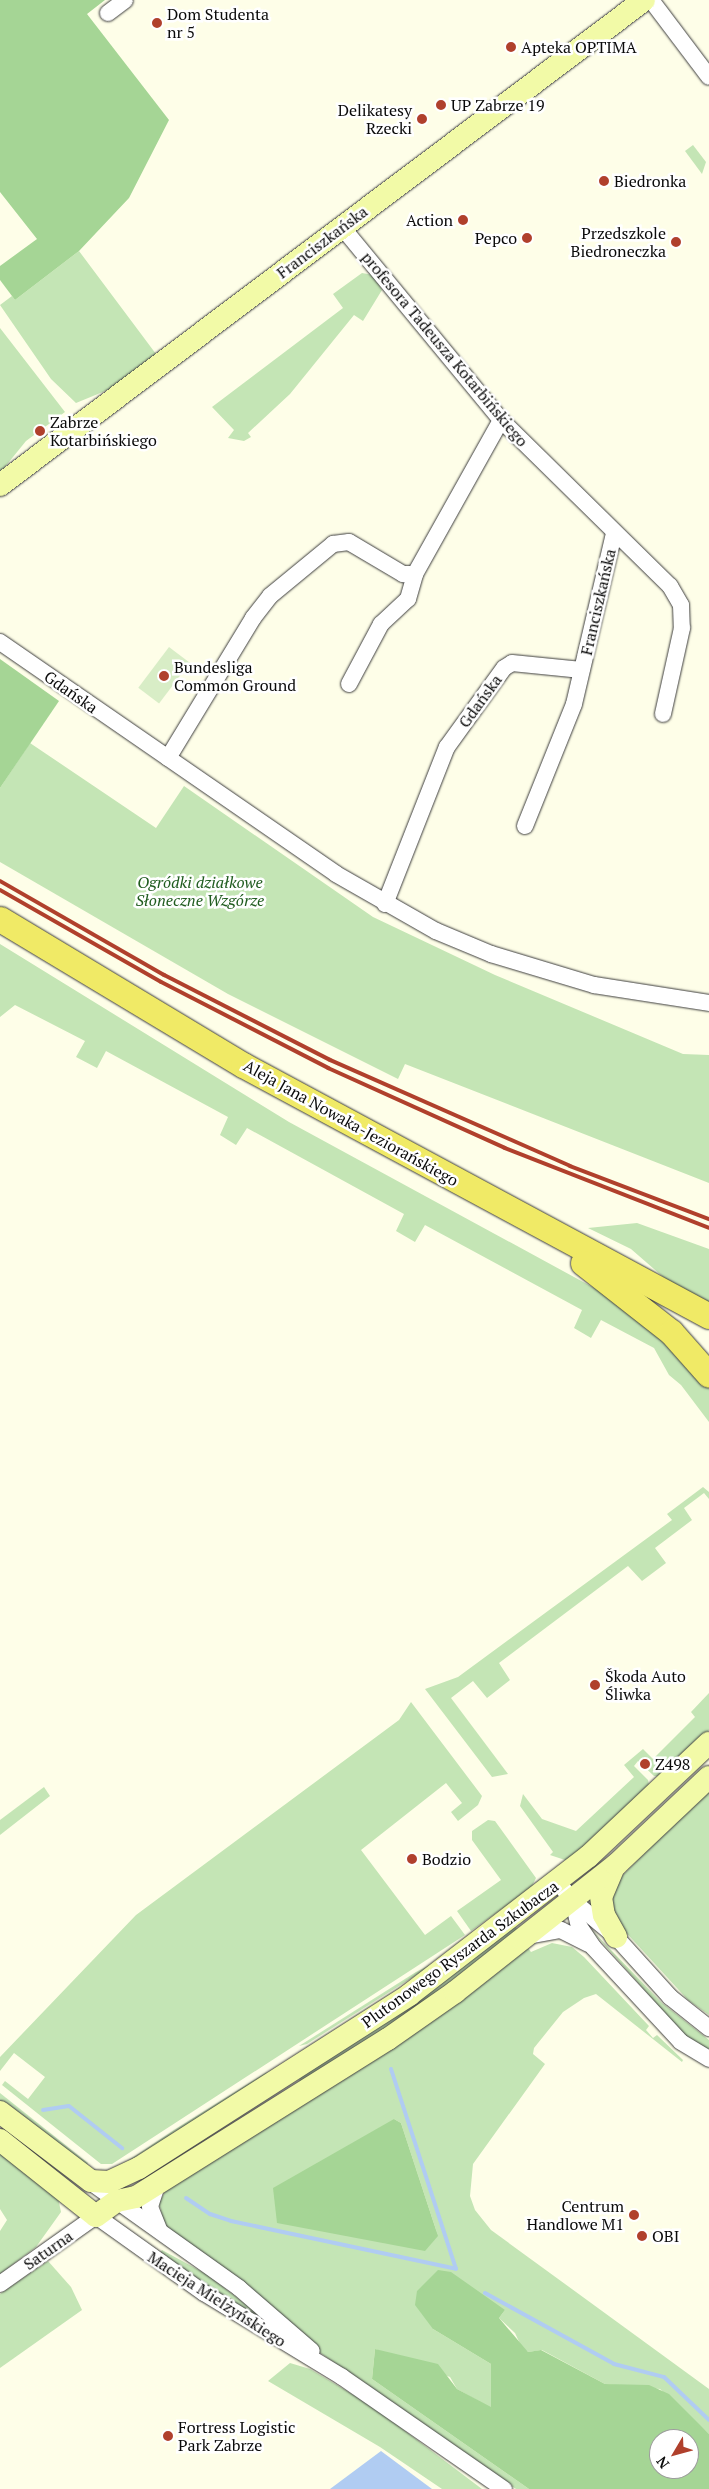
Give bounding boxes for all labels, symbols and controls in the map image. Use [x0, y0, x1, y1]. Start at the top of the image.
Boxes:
place label: Dom Studenta nr 5 [167, 4, 269, 42]
marker: Dom Studenta nr 5 [151, 17, 163, 29]
place label: Apteka OPTIMA [521, 37, 637, 57]
marker: Apteka OPTIMA [505, 41, 517, 53]
place label: UP Zabrze 19 [451, 95, 544, 115]
marker: UP Zabrze 19 [435, 99, 447, 111]
place label: Delikatesy Rzecki [338, 100, 412, 138]
marker: Delikatesy Rzecki [416, 113, 428, 125]
place label: Biedronka [614, 171, 686, 191]
marker: Biedronka [598, 175, 610, 187]
street label: Franciszkańska [273, 202, 371, 282]
place label: Action [406, 210, 453, 230]
marker: Action [457, 214, 469, 226]
place label: Przedszkole Biedroneczka [571, 223, 666, 261]
place label: Pepco [475, 228, 517, 248]
marker: Pepco [521, 232, 533, 244]
marker: Przedszkole Biedroneczka [670, 236, 682, 248]
street label: profesora Tadeusza Kotarbińskiego [358, 248, 532, 450]
place label: Zabrze Kotarbińskiego [50, 412, 157, 450]
marker: Zabrze Kotarbińskiego [34, 425, 46, 437]
street label: Franciszkańska [576, 547, 620, 657]
place label: Bundesliga Common Ground [174, 657, 296, 695]
street label: Gdańska [41, 667, 101, 717]
marker: Bundesliga Common Ground [158, 670, 170, 682]
street label: Gdańska [454, 671, 506, 731]
park label: Ogródki działkowe Słoneczne Wzgórze [136, 872, 264, 910]
street label: Aleja Jana Nowaka-Jeziorańskiego [240, 1056, 462, 1190]
place label: Škoda Auto Śliwka [605, 1666, 686, 1704]
marker: Škoda Auto Śliwka [589, 1679, 601, 1691]
place label: Z498 [655, 1754, 690, 1774]
marker: Z498 [639, 1758, 651, 1770]
place label: Bodzio [422, 1849, 471, 1869]
marker: Bodzio [406, 1853, 418, 1865]
street label: Plutonowego Ryszarda Szkubacza [358, 1876, 562, 2032]
place label: Centrum Handlowe M1 [527, 2196, 624, 2234]
marker: Centrum Handlowe M1 [628, 2209, 640, 2221]
street label: Saturna [20, 2226, 76, 2274]
place label: OBI [652, 2226, 679, 2246]
marker: OBI [636, 2230, 648, 2242]
street label: Macieja Mielżyńskiego [144, 2247, 290, 2351]
place label: Fortress Logistic Park Zabrze [178, 2417, 296, 2455]
north arrow [649, 2429, 699, 2479]
marker: Fortress Logistic Park Zabrze [162, 2430, 174, 2442]
text: N [652, 2453, 673, 2473]

